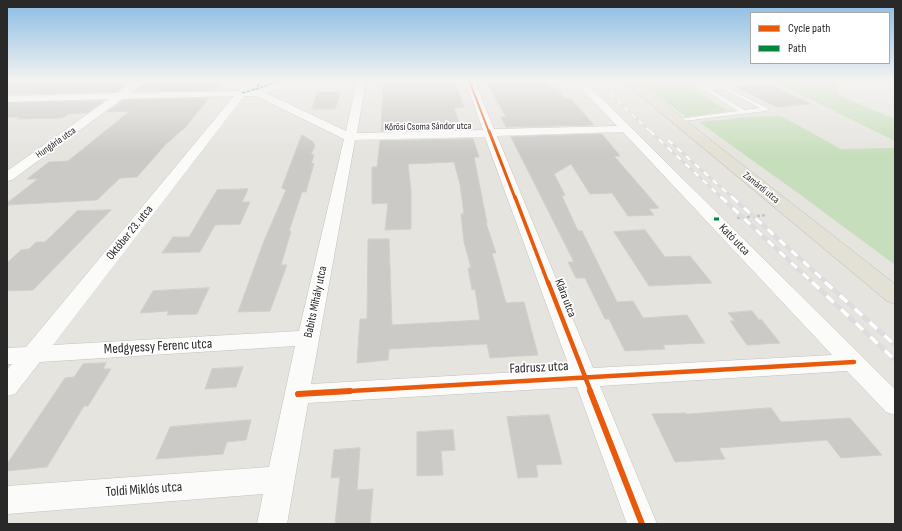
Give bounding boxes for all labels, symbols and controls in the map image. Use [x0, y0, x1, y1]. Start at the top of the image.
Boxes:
legend [750, 12, 890, 64]
text: Cycle path [788, 21, 830, 36]
text: Path [788, 41, 806, 56]
street label: Kőrösi Csoma Sándor utca [384, 120, 472, 134]
street label: Hungária utca [34, 125, 78, 161]
street label: Zamárdi utca [740, 170, 782, 206]
street label: Október 23. utca [104, 203, 156, 263]
street label: Kató utca [716, 221, 752, 259]
street label: Babits Mihály utca [301, 265, 331, 339]
street label: Klára utca [551, 277, 579, 319]
street label: Medgyessy Ferenc utca [103, 336, 213, 358]
street label: Fadrusz utca [509, 358, 569, 378]
street label: Toldi Miklós utca [105, 479, 183, 501]

